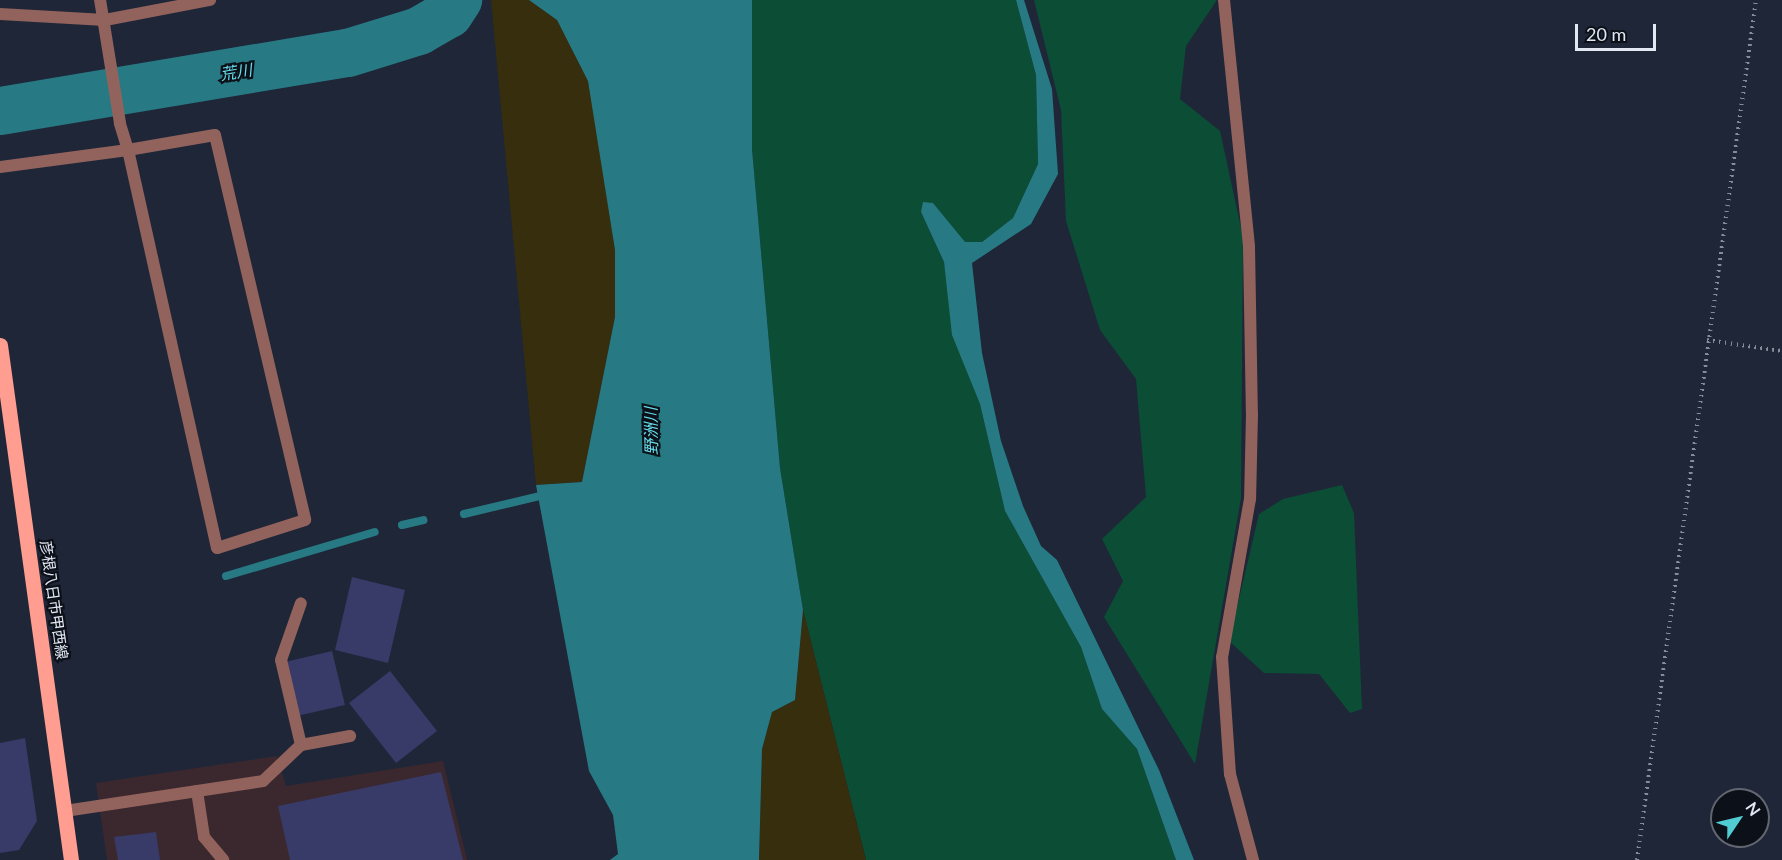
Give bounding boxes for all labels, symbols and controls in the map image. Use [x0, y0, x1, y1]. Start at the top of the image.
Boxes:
scale bar [1578, 12, 1659, 50]
text: 20 m [1586, 23, 1626, 45]
water label: 荒川 [219, 60, 253, 84]
water label: 野洲川 [641, 407, 661, 455]
street label: 彦根八日市甲西線 [37, 539, 71, 661]
north arrow [1710, 788, 1770, 848]
text: N [1742, 798, 1765, 819]

